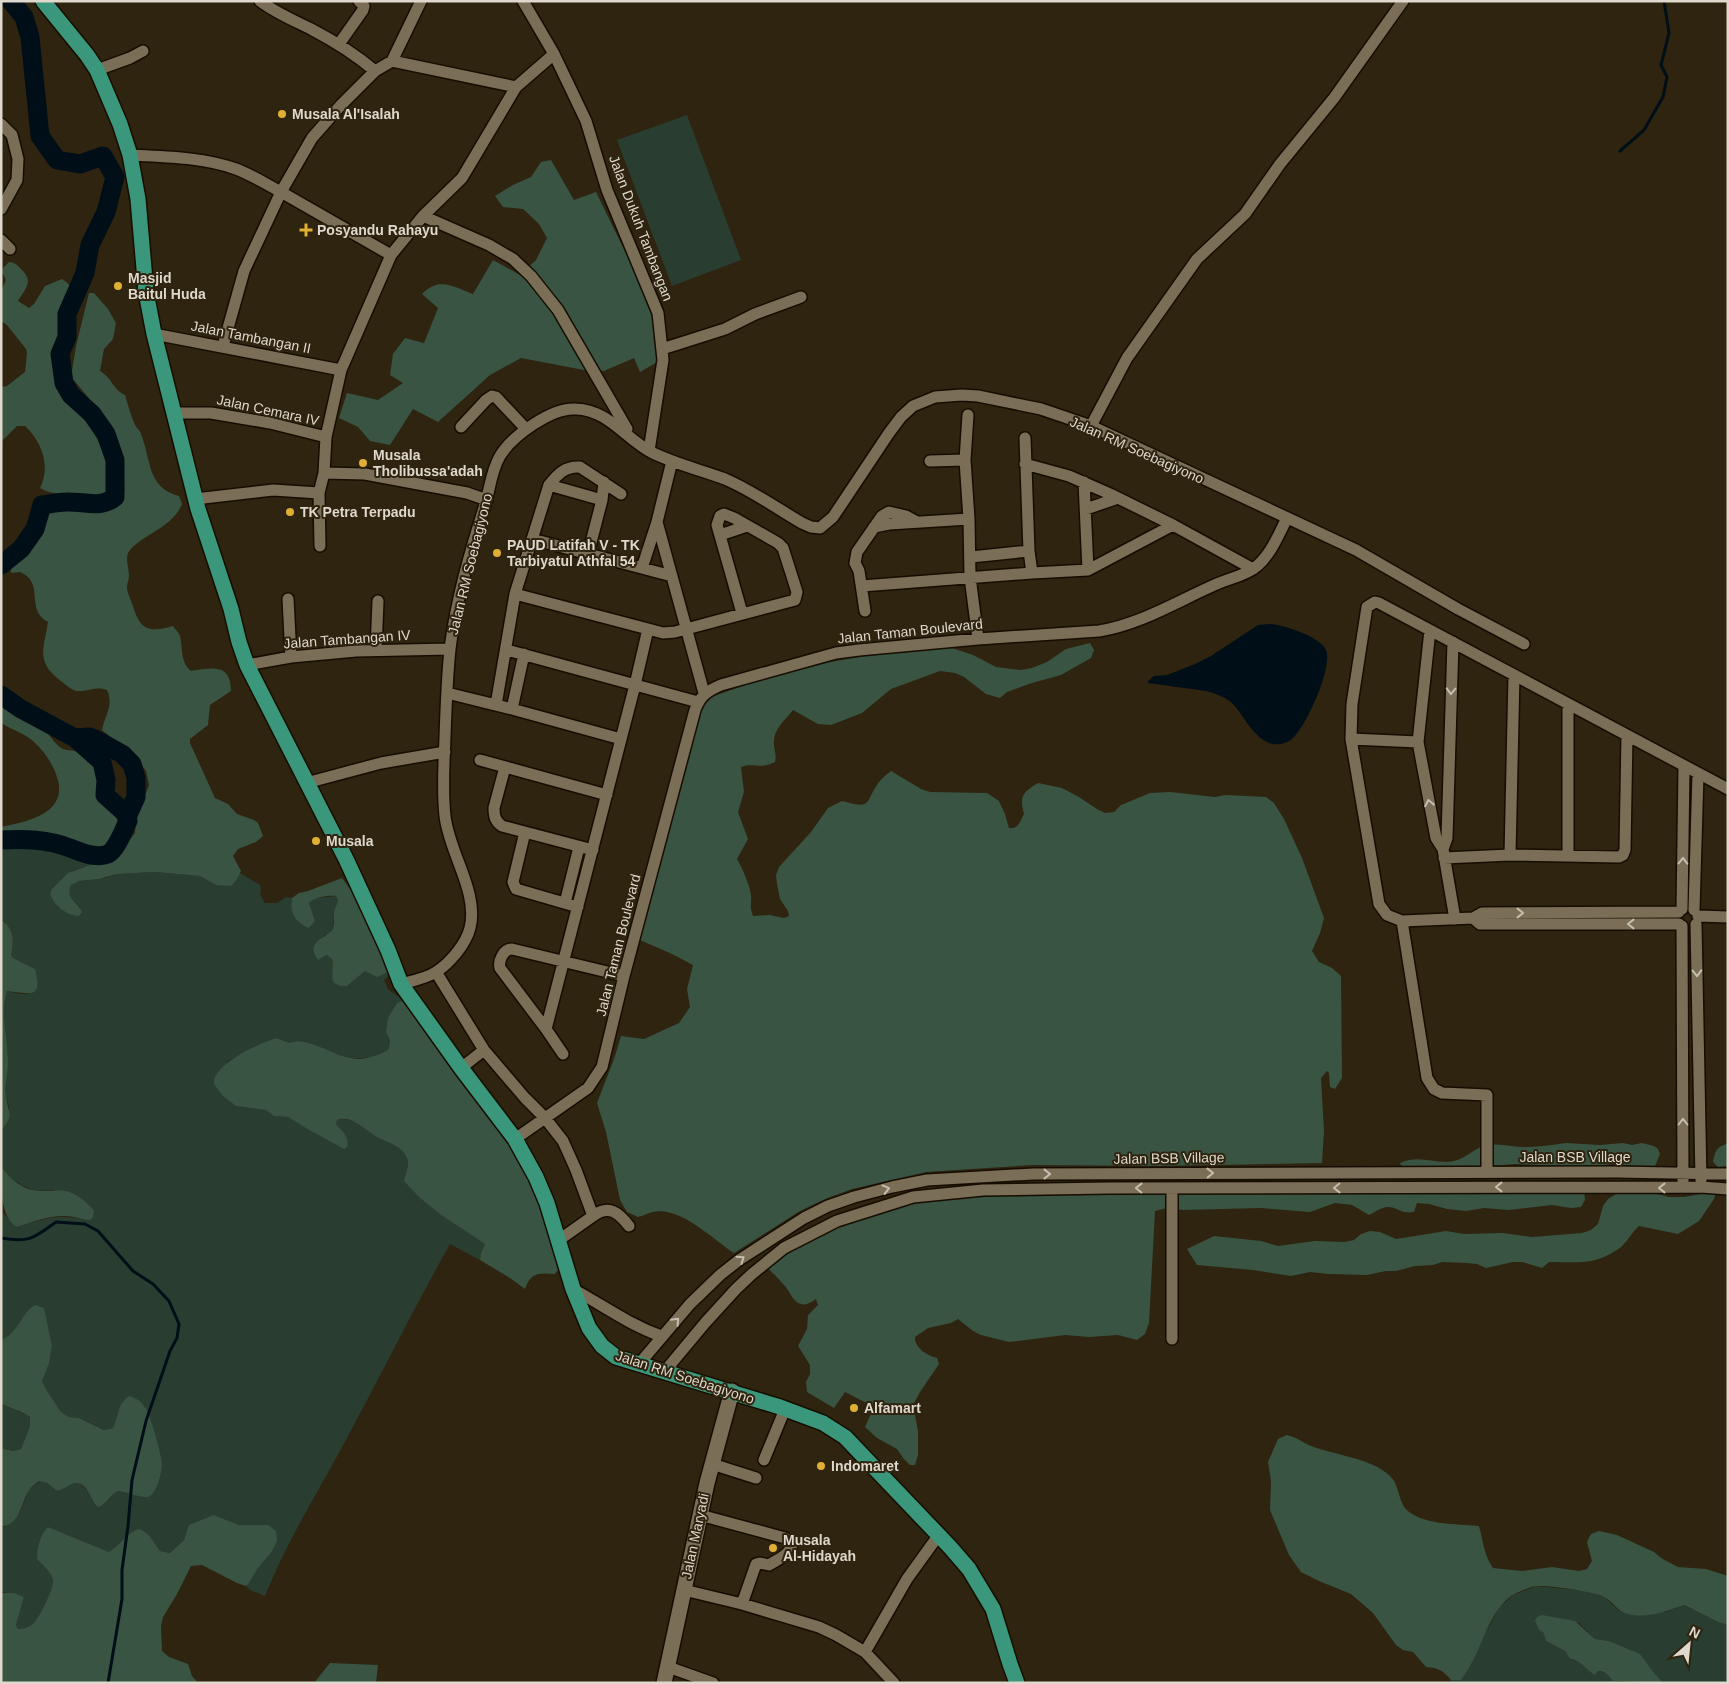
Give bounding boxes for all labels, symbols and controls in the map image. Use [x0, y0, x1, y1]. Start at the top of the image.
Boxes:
place label: Musala Al'Isalah [292, 106, 400, 122]
marker: Musala Al'Isalah [276, 108, 288, 120]
street label: Jalan Dukuh Tambangan [606, 153, 676, 303]
place label: Posyandu Rahayu [317, 222, 438, 238]
marker: Posyandu Rahayu [299, 223, 313, 237]
place label: Masjid Baitul Huda [128, 270, 206, 302]
marker: Masjid Baitul Huda [112, 280, 124, 292]
street label: Jalan Tambangan II [190, 318, 312, 356]
street label: Jalan Cemara IV [215, 391, 321, 429]
street label: Jalan RM Soebagiyono [1068, 413, 1207, 487]
place label: Musala Tholibussa'adah [373, 447, 483, 479]
marker: Musala Tholibussa'adah [357, 457, 369, 469]
street label: Jalan RM Soebagiyono [445, 492, 495, 636]
place label: TK Petra Terpadu [300, 504, 416, 520]
marker: TK Petra Terpadu [284, 506, 296, 518]
place label: PAUD Latifah V - TK Tarbiyatul Athfal 54 [507, 537, 640, 569]
marker: PAUD Latifah V - TK Tarbiyatul Athfal 54 [491, 547, 503, 559]
street label: Jalan Taman Boulevard [837, 615, 983, 647]
street label: Jalan Tambangan IV [283, 627, 412, 651]
one-way arrow [1446, 687, 1457, 695]
one-way arrow [1424, 799, 1435, 808]
place label: Musala [326, 833, 374, 849]
marker: Musala [310, 835, 322, 847]
one-way arrow [1678, 856, 1688, 864]
street label: Jalan Taman Boulevard [593, 872, 643, 1018]
one-way arrow [1517, 908, 1525, 918]
one-way arrow [1626, 919, 1634, 929]
one-way arrow [1692, 970, 1702, 977]
one-way arrow [1678, 1117, 1688, 1125]
street label: Jalan BSB Village [1113, 1149, 1225, 1167]
street label: Jalan BSB Village [1519, 1149, 1631, 1165]
one-way arrow [1206, 1168, 1214, 1178]
one-way arrow [1044, 1169, 1051, 1179]
one-way arrow [1495, 1182, 1502, 1192]
one-way arrow [1135, 1183, 1142, 1193]
one-way arrow [1332, 1183, 1340, 1193]
one-way arrow [1657, 1183, 1665, 1193]
one-way arrow [881, 1184, 890, 1195]
one-way arrow [735, 1256, 745, 1265]
one-way arrow [670, 1317, 679, 1326]
street label: Jalan RM Soebagiyono [614, 1347, 757, 1407]
place label: Alfamart [864, 1400, 921, 1416]
marker: Alfamart [848, 1402, 860, 1414]
place label: Indomaret [831, 1458, 899, 1474]
marker: Indomaret [815, 1460, 827, 1472]
street label: Jalan Maryadi [678, 1492, 712, 1580]
place label: Musala Al-Hidayah [783, 1532, 856, 1564]
marker: Musala Al-Hidayah [767, 1542, 779, 1554]
north arrow [1664, 1619, 1714, 1669]
text: N [1687, 1623, 1703, 1642]

